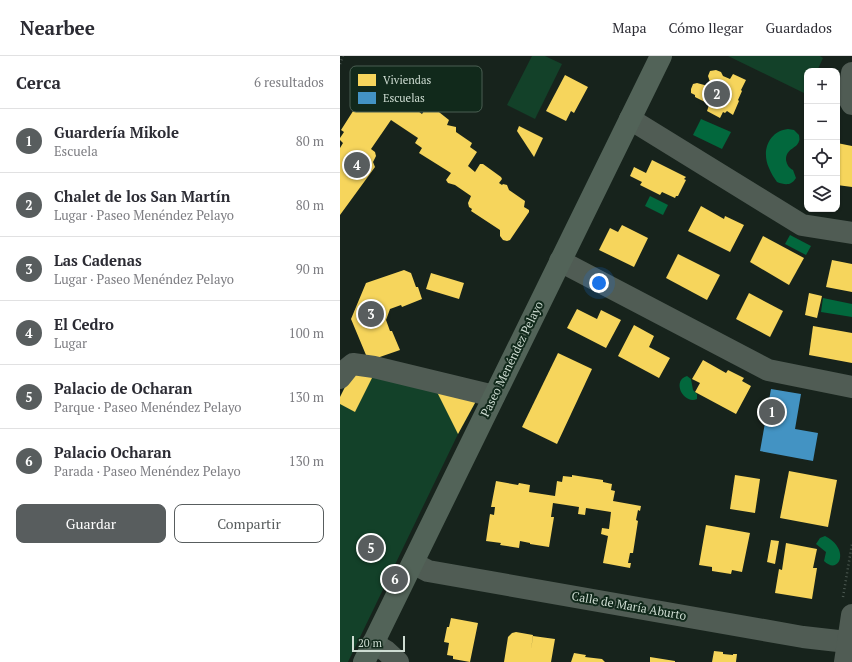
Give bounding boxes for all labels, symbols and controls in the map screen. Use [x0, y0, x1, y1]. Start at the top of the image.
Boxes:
text: Nearbee [20, 15, 95, 40]
text: Mapa [612, 18, 647, 37]
text: Cómo llegar [669, 18, 743, 37]
text: Guardados [765, 18, 832, 37]
legend [350, 66, 482, 112]
map controls [804, 68, 840, 212]
button: + [804, 68, 840, 104]
text: Cerca [16, 71, 61, 94]
text: 6 resultados [254, 73, 324, 91]
text: Viviendas [383, 73, 431, 87]
pin: 2 [704, 79, 730, 109]
text: Escuelas [383, 91, 425, 105]
button: − [804, 104, 840, 140]
text: Guardería Mikole [54, 122, 179, 142]
text: 1 [25, 132, 33, 150]
text: 80 m [296, 132, 324, 150]
button: locate [804, 140, 840, 176]
text: Escuela [54, 142, 98, 160]
pin: 4 [344, 150, 370, 180]
button: layers [804, 176, 840, 212]
text: Chalet de los San Martín [54, 186, 230, 206]
text: 2 [25, 196, 33, 214]
text: 80 m [296, 196, 324, 214]
text: Lugar · Paseo Menéndez Pelayo [54, 206, 234, 224]
text: Las Cadenas [54, 250, 142, 270]
text: 3 [25, 260, 33, 278]
text: 90 m [296, 260, 324, 278]
text: Lugar · Paseo Menéndez Pelayo [54, 270, 234, 288]
your location [589, 273, 609, 293]
street label: Paseo Menéndez Pelayo [477, 298, 546, 419]
pin: 3 [358, 299, 384, 329]
text: El Cedro [54, 314, 114, 334]
text: 4 [25, 324, 33, 342]
text: 100 m [289, 324, 324, 342]
text: Lugar [54, 334, 87, 352]
text: Palacio de Ocharan [54, 378, 193, 398]
text: 5 [25, 388, 33, 406]
text: 130 m [289, 388, 324, 406]
pin: 1 [759, 397, 785, 427]
text: Parque · Paseo Menéndez Pelayo [54, 398, 241, 416]
text: Palacio Ocharan [54, 442, 171, 462]
text: 6 [25, 452, 33, 470]
text: 130 m [289, 452, 324, 470]
text: Parada · Paseo Menéndez Pelayo [54, 462, 241, 480]
button: Guardar [16, 504, 166, 543]
button: Compartir [174, 504, 324, 543]
pin: 5 [358, 533, 384, 563]
pin: 6 [382, 564, 408, 594]
street label: Calle de María Aburto [570, 588, 688, 623]
scale bar [352, 634, 405, 653]
text: 20 m [358, 636, 382, 650]

